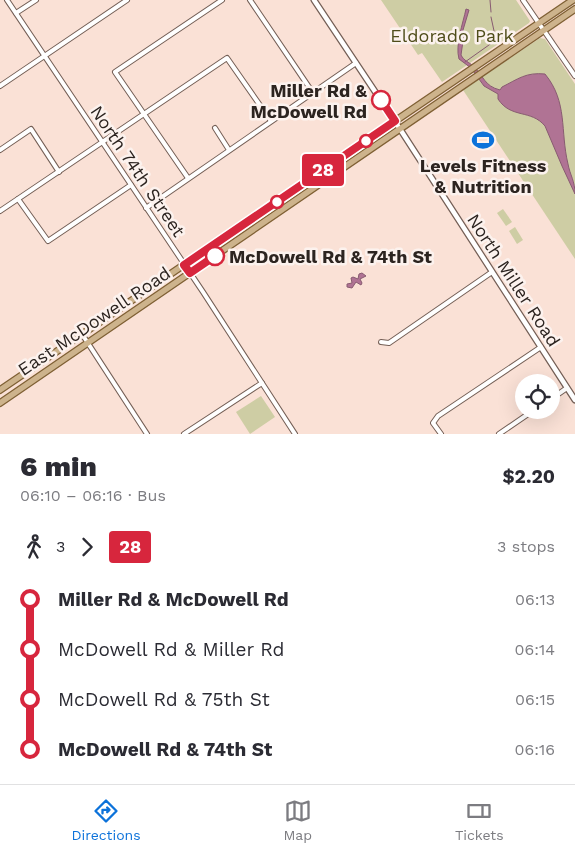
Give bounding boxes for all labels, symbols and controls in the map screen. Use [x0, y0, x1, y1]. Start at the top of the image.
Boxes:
park label: Eldorado Park [390, 25, 514, 46]
place label: Miller Rd & McDowell Rd [250, 80, 367, 122]
marker: Miller Rd & McDowell Rd [371, 90, 391, 110]
street label: North 74th Street [86, 101, 190, 241]
sports icon: Levels Fitness & Nutrition [470, 127, 496, 153]
unlabelled marker [359, 134, 373, 148]
line badge: 28 [300, 154, 346, 186]
place label: Levels Fitness & Nutrition [420, 155, 547, 197]
text: 28 [312, 159, 334, 180]
unlabelled marker [270, 195, 284, 209]
street label: North Miller Road [463, 210, 565, 350]
marker: McDowell Rd & 74th St [205, 246, 225, 266]
place label: McDowell Rd & 74th St [229, 246, 432, 267]
street label: East McDowell Road [14, 262, 174, 380]
map controls [515, 374, 560, 419]
button: locate [515, 374, 560, 419]
text: 6 min [20, 450, 97, 483]
text: $2.20 [502, 465, 555, 488]
text: 06:10 – 06:16 · Bus [20, 486, 166, 505]
icon: walk [20, 533, 48, 561]
icon: forward [73, 533, 101, 561]
text: 28 [119, 536, 141, 557]
text: 3 [56, 537, 65, 556]
text: 3 stops [497, 537, 555, 556]
text: Miller Rd & McDowell Rd [58, 588, 289, 611]
text: 06:13 [515, 590, 555, 609]
text: McDowell Rd & Miller Rd [58, 638, 284, 661]
text: 06:14 [515, 640, 555, 659]
text: McDowell Rd & 75th St [58, 688, 270, 711]
text: 06:15 [515, 690, 555, 709]
text: McDowell Rd & 74th St [58, 738, 272, 761]
text: 06:16 [515, 740, 555, 759]
tab: Directions [71, 797, 141, 843]
tab: Map [283, 797, 312, 843]
tab: Tickets [455, 797, 504, 843]

